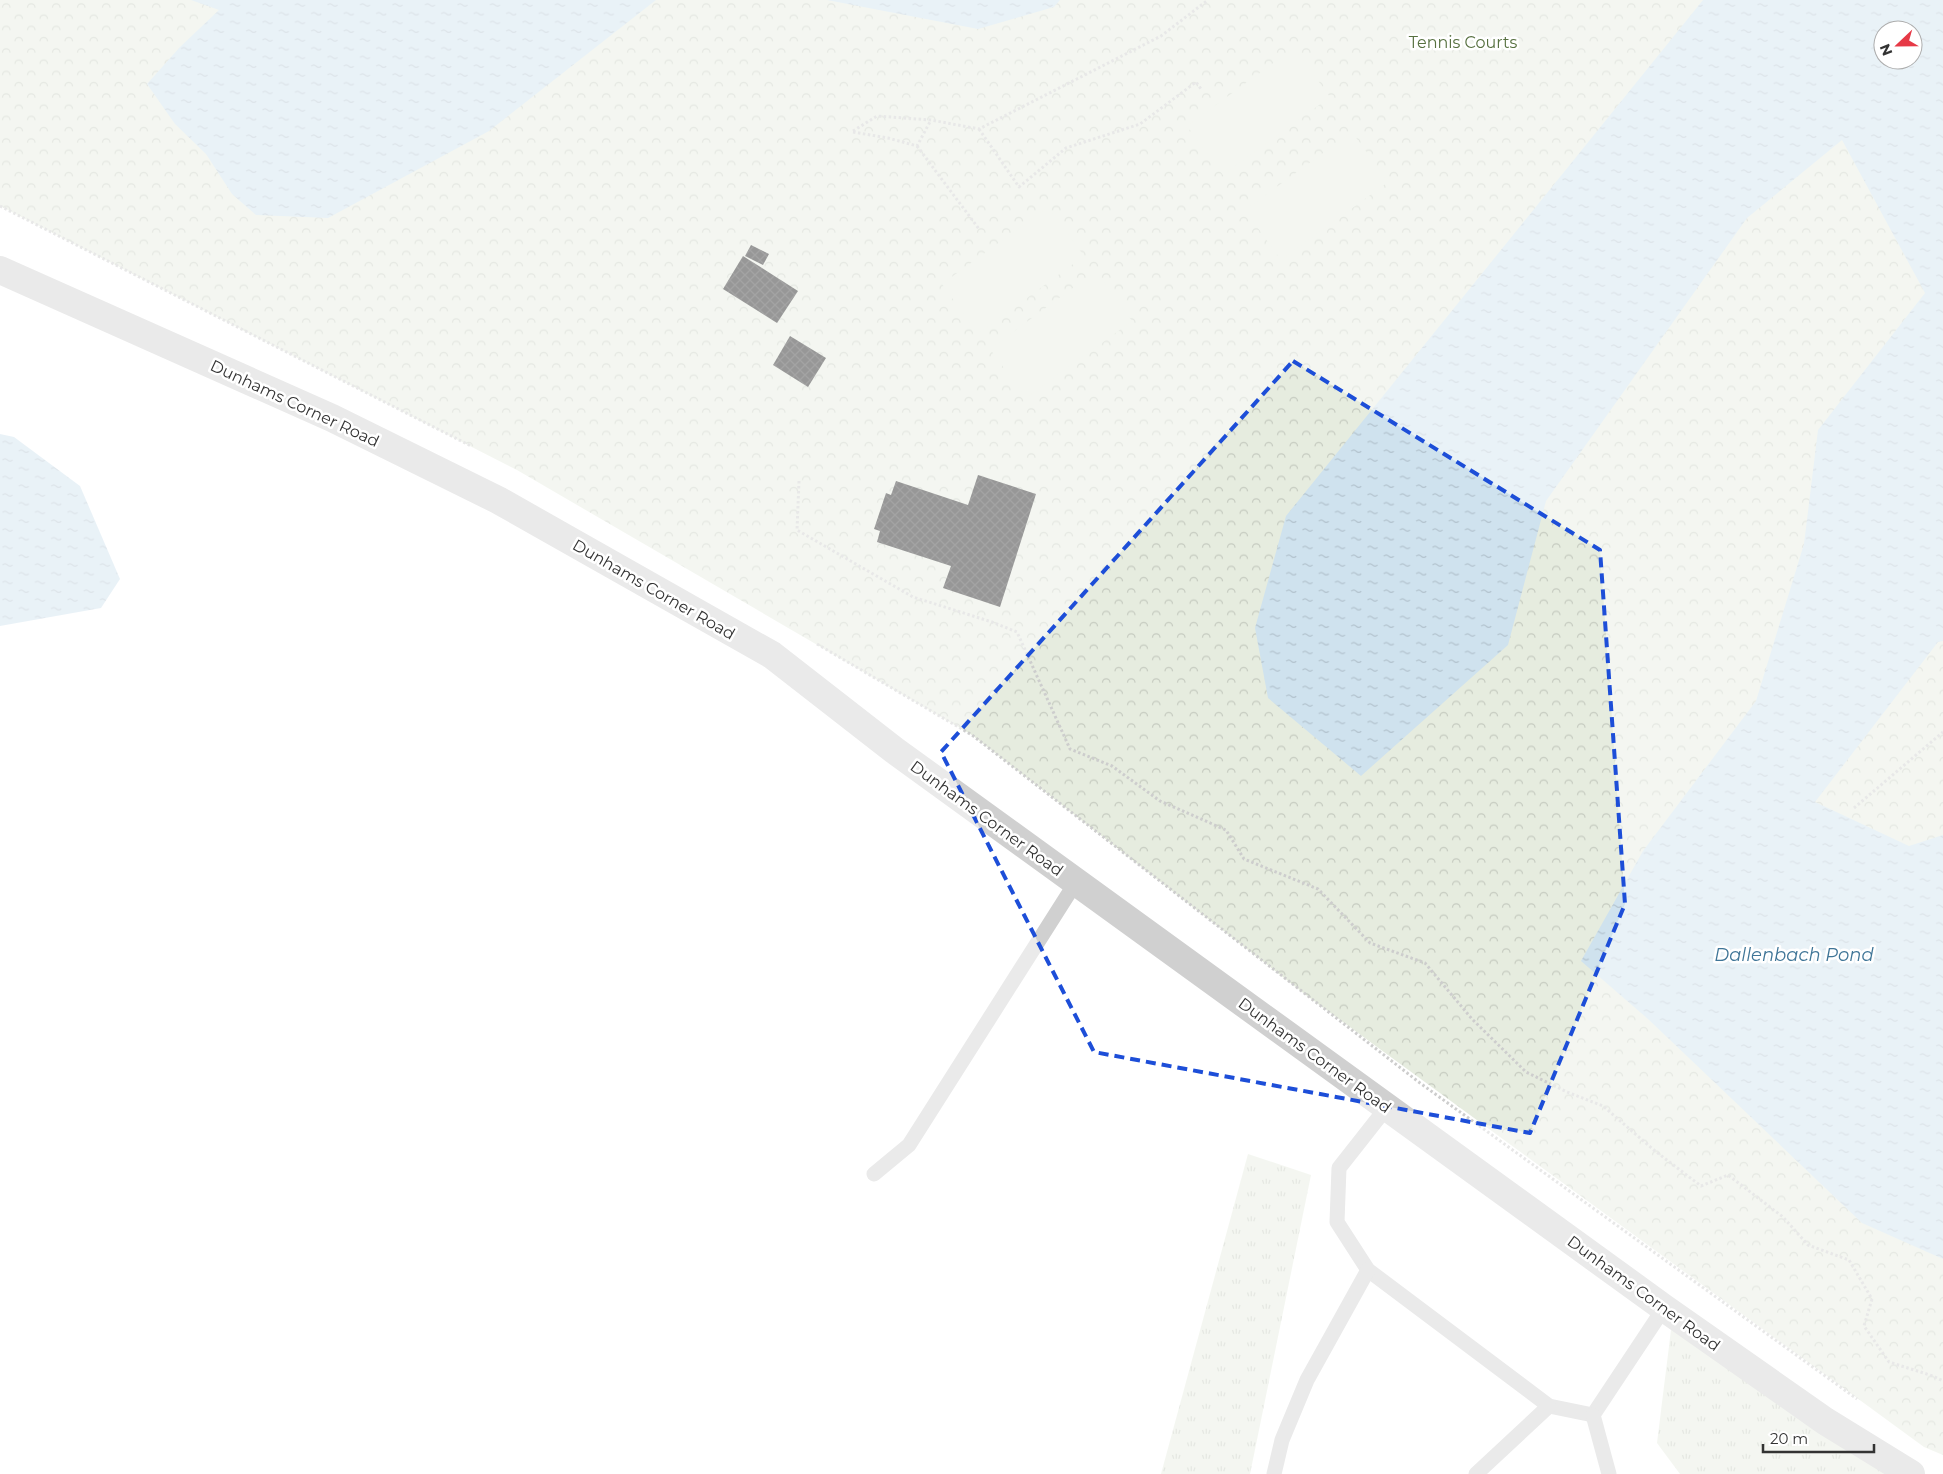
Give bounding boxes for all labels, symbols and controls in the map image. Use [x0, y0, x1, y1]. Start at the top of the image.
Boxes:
north arrow [1873, 20, 1923, 70]
park label: Tennis Courts [1409, 33, 1518, 52]
text: N [1875, 41, 1896, 58]
street label: Dunhams Corner Road [207, 356, 382, 451]
street label: Dunhams Corner Road [569, 535, 738, 644]
street label: Dunhams Corner Road [907, 757, 1067, 880]
water label: Dallenbach Pond [1714, 944, 1875, 966]
street label: Dunhams Corner Road [1235, 994, 1395, 1117]
street label: Dunhams Corner Road [1564, 1232, 1724, 1355]
scale bar [1763, 1422, 1874, 1454]
text: 20 m [1770, 1429, 1808, 1448]

